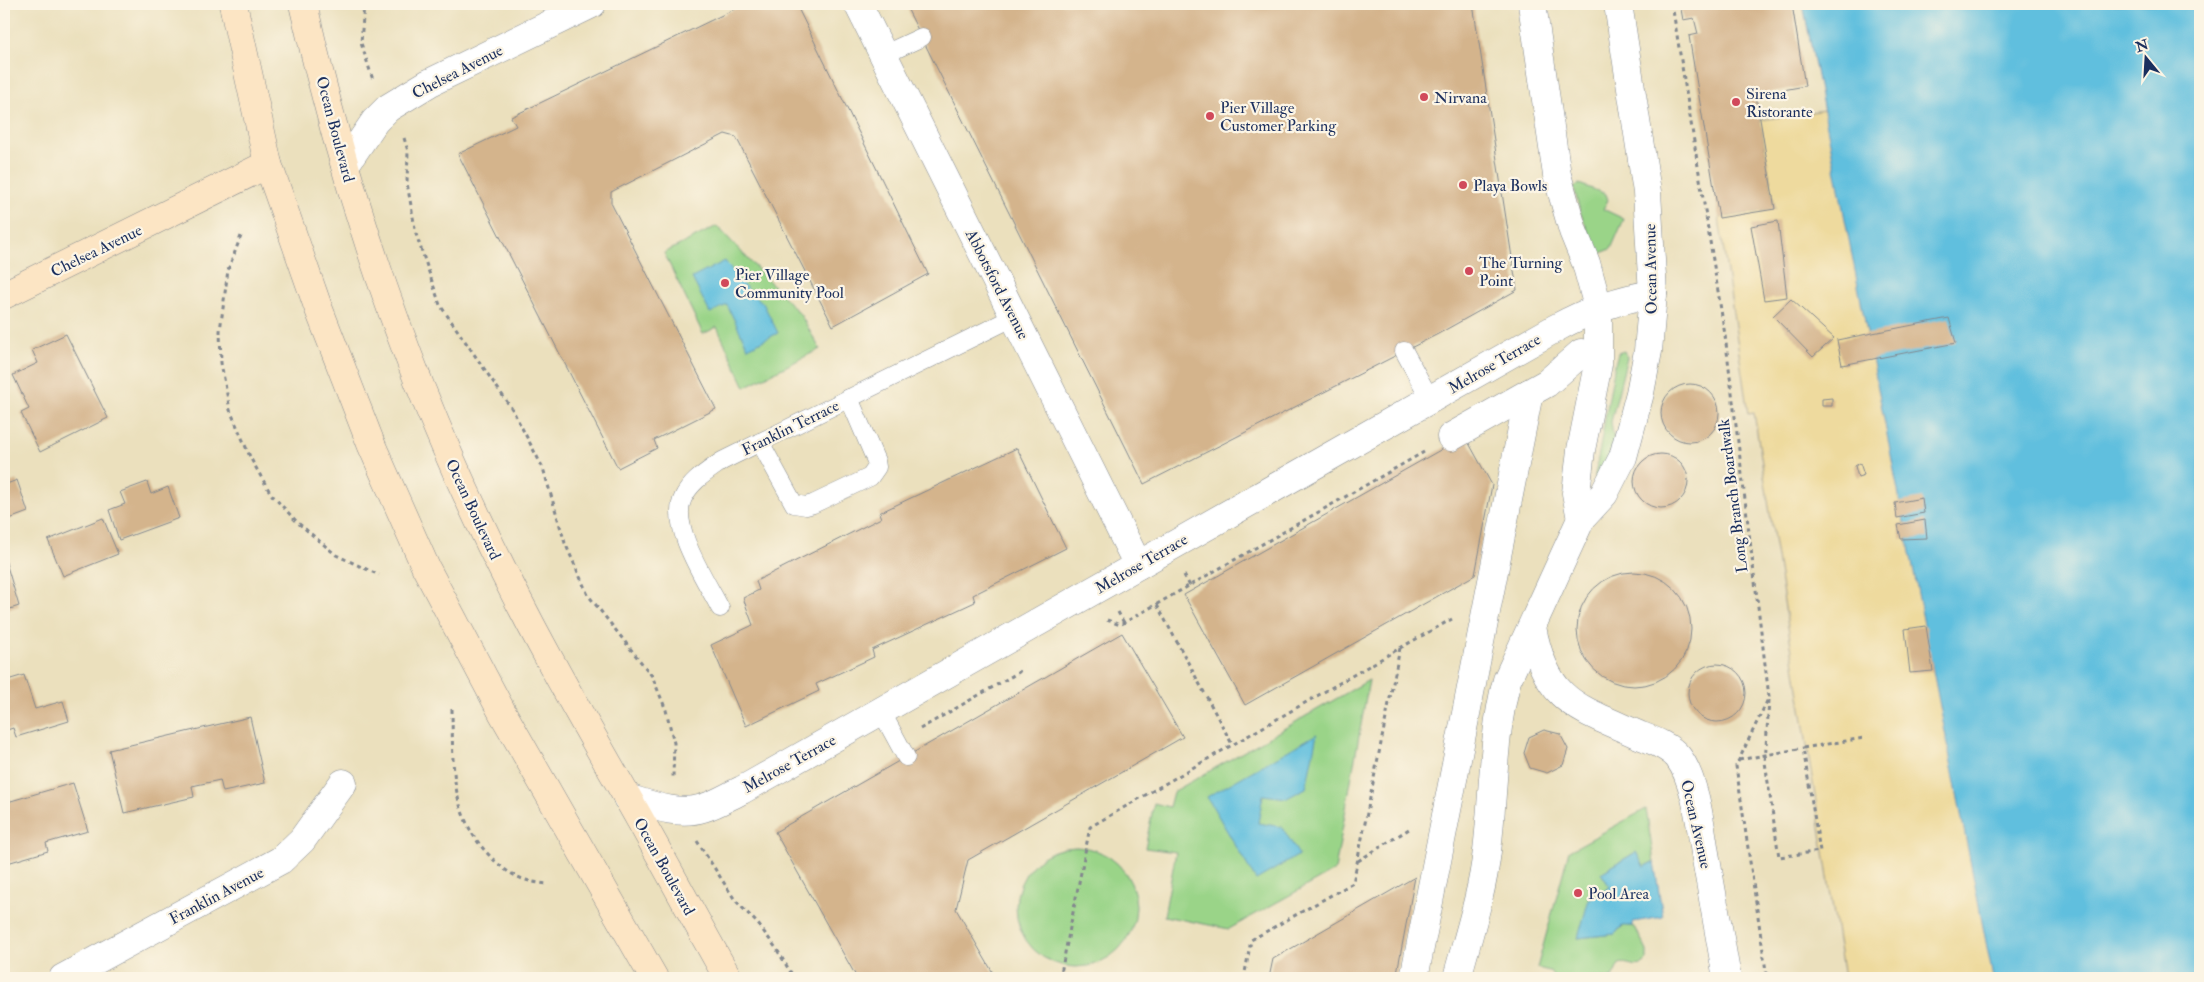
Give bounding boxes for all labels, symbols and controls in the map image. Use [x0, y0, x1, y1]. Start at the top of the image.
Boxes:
north arrow [2122, 32, 2172, 82]
text: N [2133, 36, 2151, 56]
street label: Chelsea Avenue [409, 40, 507, 103]
street label: Ocean Boulevard [311, 74, 359, 184]
place label: Sirena Ristorante [1746, 84, 1813, 122]
place label: Nirvana [1434, 88, 1487, 108]
marker: Nirvana [1418, 91, 1430, 103]
marker: Sirena Ristorante [1730, 96, 1742, 108]
place label: Pier Village Customer Parking [1220, 98, 1337, 136]
marker: Pier Village Customer Parking [1204, 110, 1216, 122]
place label: Playa Bowls [1473, 176, 1547, 196]
marker: Playa Bowls [1457, 179, 1469, 191]
street label: Chelsea Avenue [47, 220, 146, 282]
street label: Ocean Avenue [1640, 223, 1662, 314]
street label: Abbotsford Avenue [960, 225, 1034, 343]
place label: The Turning Point [1479, 253, 1564, 291]
place label: Pier Village Community Pool [735, 265, 844, 303]
marker: The Turning Point [1463, 265, 1475, 277]
marker: Pier Village Community Pool [719, 277, 731, 289]
street label: Melrose Terrace [1445, 329, 1545, 398]
street label: Franklin Terrace [738, 395, 843, 460]
street label: Long Branch Boardwalk [1714, 418, 1752, 574]
street label: Ocean Boulevard [441, 456, 505, 563]
street label: Melrose Terrace [1092, 529, 1192, 598]
street label: Melrose Terrace [739, 730, 840, 798]
street label: Ocean Avenue [1676, 778, 1716, 871]
street label: Ocean Boulevard [629, 814, 699, 919]
street label: Franklin Avenue [166, 862, 268, 929]
place label: Pool Area [1588, 884, 1649, 904]
marker: Pool Area [1572, 887, 1584, 899]

